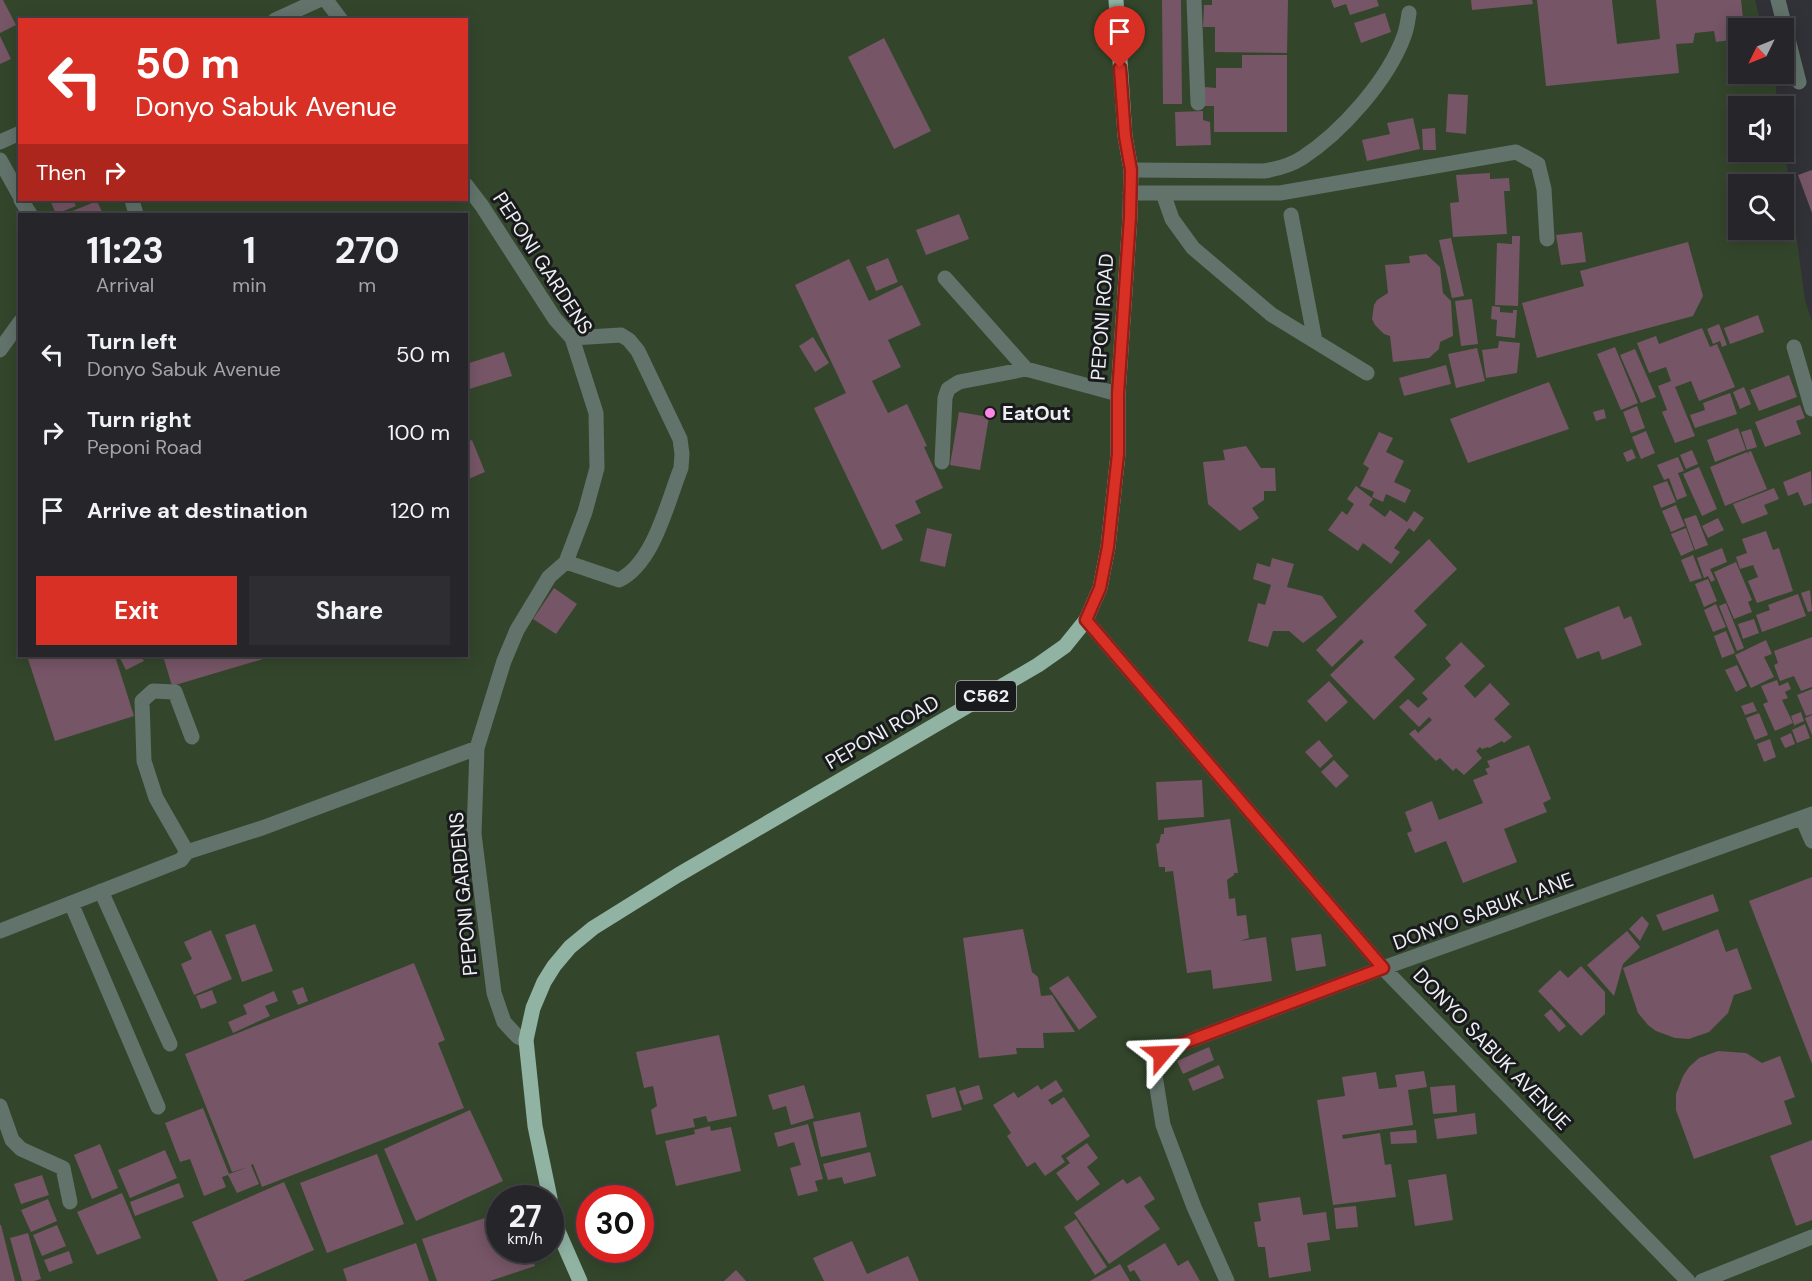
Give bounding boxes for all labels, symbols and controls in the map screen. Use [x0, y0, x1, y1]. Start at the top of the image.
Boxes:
pin [1094, 6, 1145, 68]
icon: arrive [1103, 15, 1136, 48]
north arrow [1728, 18, 1794, 84]
map controls [1728, 18, 1794, 240]
text: 50 m [135, 36, 240, 91]
icon: left [36, 42, 114, 120]
text: Donyo Sabuk Avenue [135, 89, 397, 124]
button: sound [1728, 96, 1794, 162]
icon: right [98, 156, 131, 189]
text: Then [36, 158, 86, 187]
button: search [1728, 174, 1794, 240]
street label: PEPONI GARDENS [487, 187, 599, 339]
text: 11:23 [86, 227, 164, 274]
text: 1 [243, 227, 256, 274]
text: 270 [335, 227, 400, 274]
street label: PEPONI ROAD [1085, 253, 1119, 381]
text: Arrival [96, 272, 154, 298]
text: min [232, 272, 266, 298]
text: m [358, 272, 376, 298]
text: Turn left [87, 327, 177, 356]
icon: left [36, 338, 69, 371]
text: 50 m [396, 340, 450, 369]
text: Donyo Sabuk Avenue [87, 356, 281, 382]
place label: EatOut [1002, 400, 1071, 426]
text: Turn right [87, 405, 192, 434]
marker: EatOut [983, 406, 997, 420]
icon: right [36, 416, 69, 449]
text: 100 m [388, 418, 450, 447]
text: Peponi Road [87, 434, 202, 460]
icon: arrive [36, 494, 69, 527]
text: Arrive at destination [87, 496, 308, 525]
text: 120 m [390, 496, 450, 525]
button: Exit [36, 576, 237, 645]
button: Share [249, 576, 450, 645]
road number: C562 [956, 681, 1016, 711]
street label: PEPONI ROAD [820, 689, 944, 775]
street label: PEPONI GARDENS [443, 811, 483, 977]
street label: DONYO SABUK LANE [1389, 866, 1577, 956]
street label: DONYO SABUK AVENUE [1408, 962, 1576, 1136]
position arrow [1130, 1022, 1194, 1086]
speed limit sign: 30 [576, 1185, 654, 1263]
text: 27 [508, 1197, 542, 1236]
text: km/h [507, 1229, 543, 1249]

